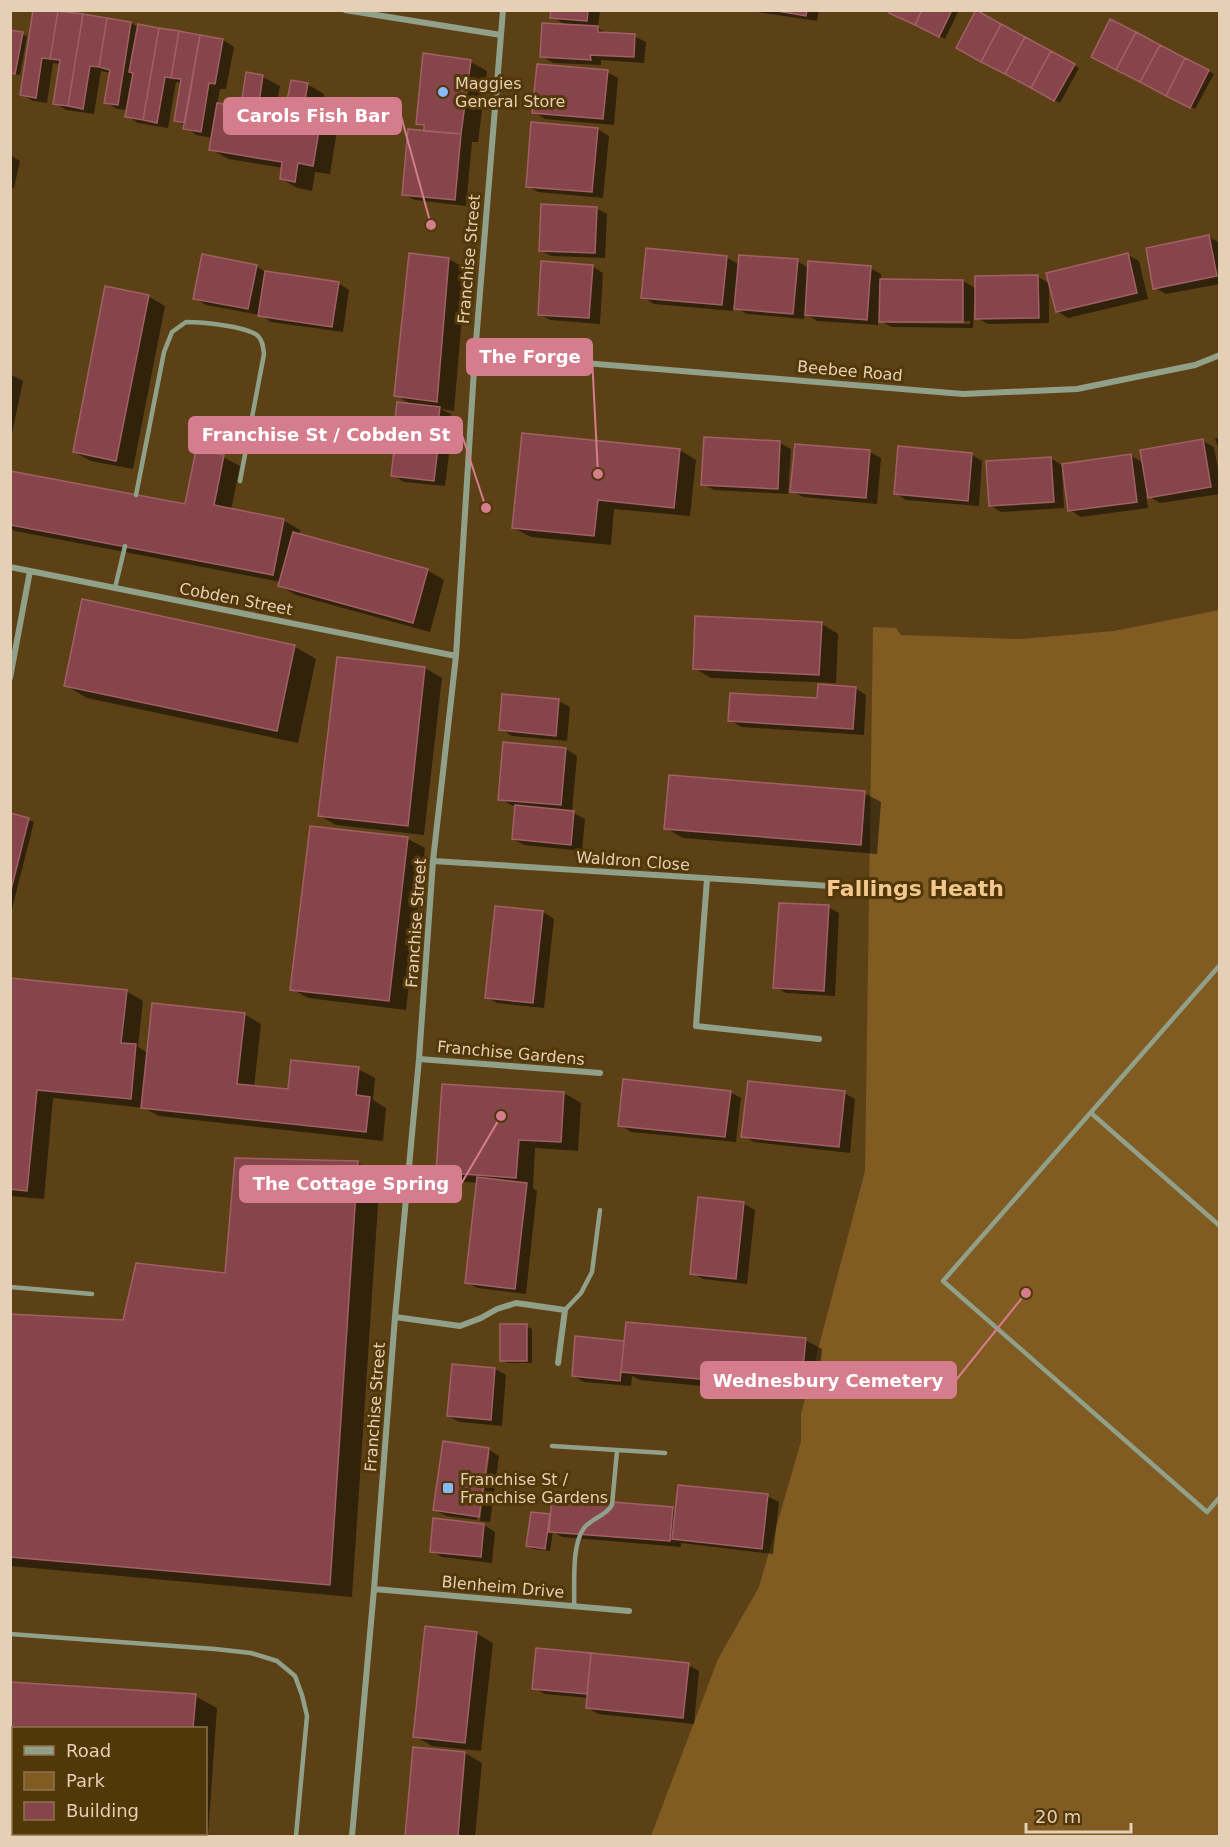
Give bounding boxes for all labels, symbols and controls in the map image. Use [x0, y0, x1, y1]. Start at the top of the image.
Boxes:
place label: Maggies General Store [455, 74, 565, 111]
marker: Maggies General Store [436, 85, 450, 99]
callout: Carols Fish Bar [224, 98, 401, 134]
text: Carols Fish Bar [237, 105, 389, 126]
street label: Franchise Street [454, 194, 484, 324]
callout: The Forge [467, 339, 592, 375]
text: The Forge [479, 346, 581, 367]
street label: Beebee Road [796, 357, 904, 385]
callout: Franchise St / Cobden St [189, 417, 462, 453]
text: Franchise St / Cobden St [202, 424, 451, 445]
street label: Cobden Street [178, 579, 294, 619]
street label: Waldron Close [575, 848, 691, 874]
street label: Franchise Street [402, 858, 430, 988]
district label: Fallings Heath [826, 876, 1004, 901]
street label: Franchise Gardens [436, 1037, 586, 1069]
callout: The Cottage Spring [240, 1166, 461, 1202]
text: The Cottage Spring [253, 1173, 449, 1194]
street label: Franchise Street [361, 1342, 389, 1472]
callout: Wednesbury Cemetery [701, 1362, 956, 1398]
text: Wednesbury Cemetery [713, 1370, 943, 1391]
place label: Franchise St / Franchise Gardens [460, 1470, 608, 1507]
marker: Franchise St / Franchise Gardens [441, 1481, 455, 1495]
street label: Blenheim Drive [441, 1572, 565, 1602]
legend [12, 1727, 207, 1835]
text: Road [66, 1740, 111, 1761]
text: Park [66, 1770, 105, 1791]
scale bar [1026, 1796, 1131, 1834]
text: Building [66, 1800, 139, 1821]
text: 20 m [1035, 1806, 1081, 1827]

